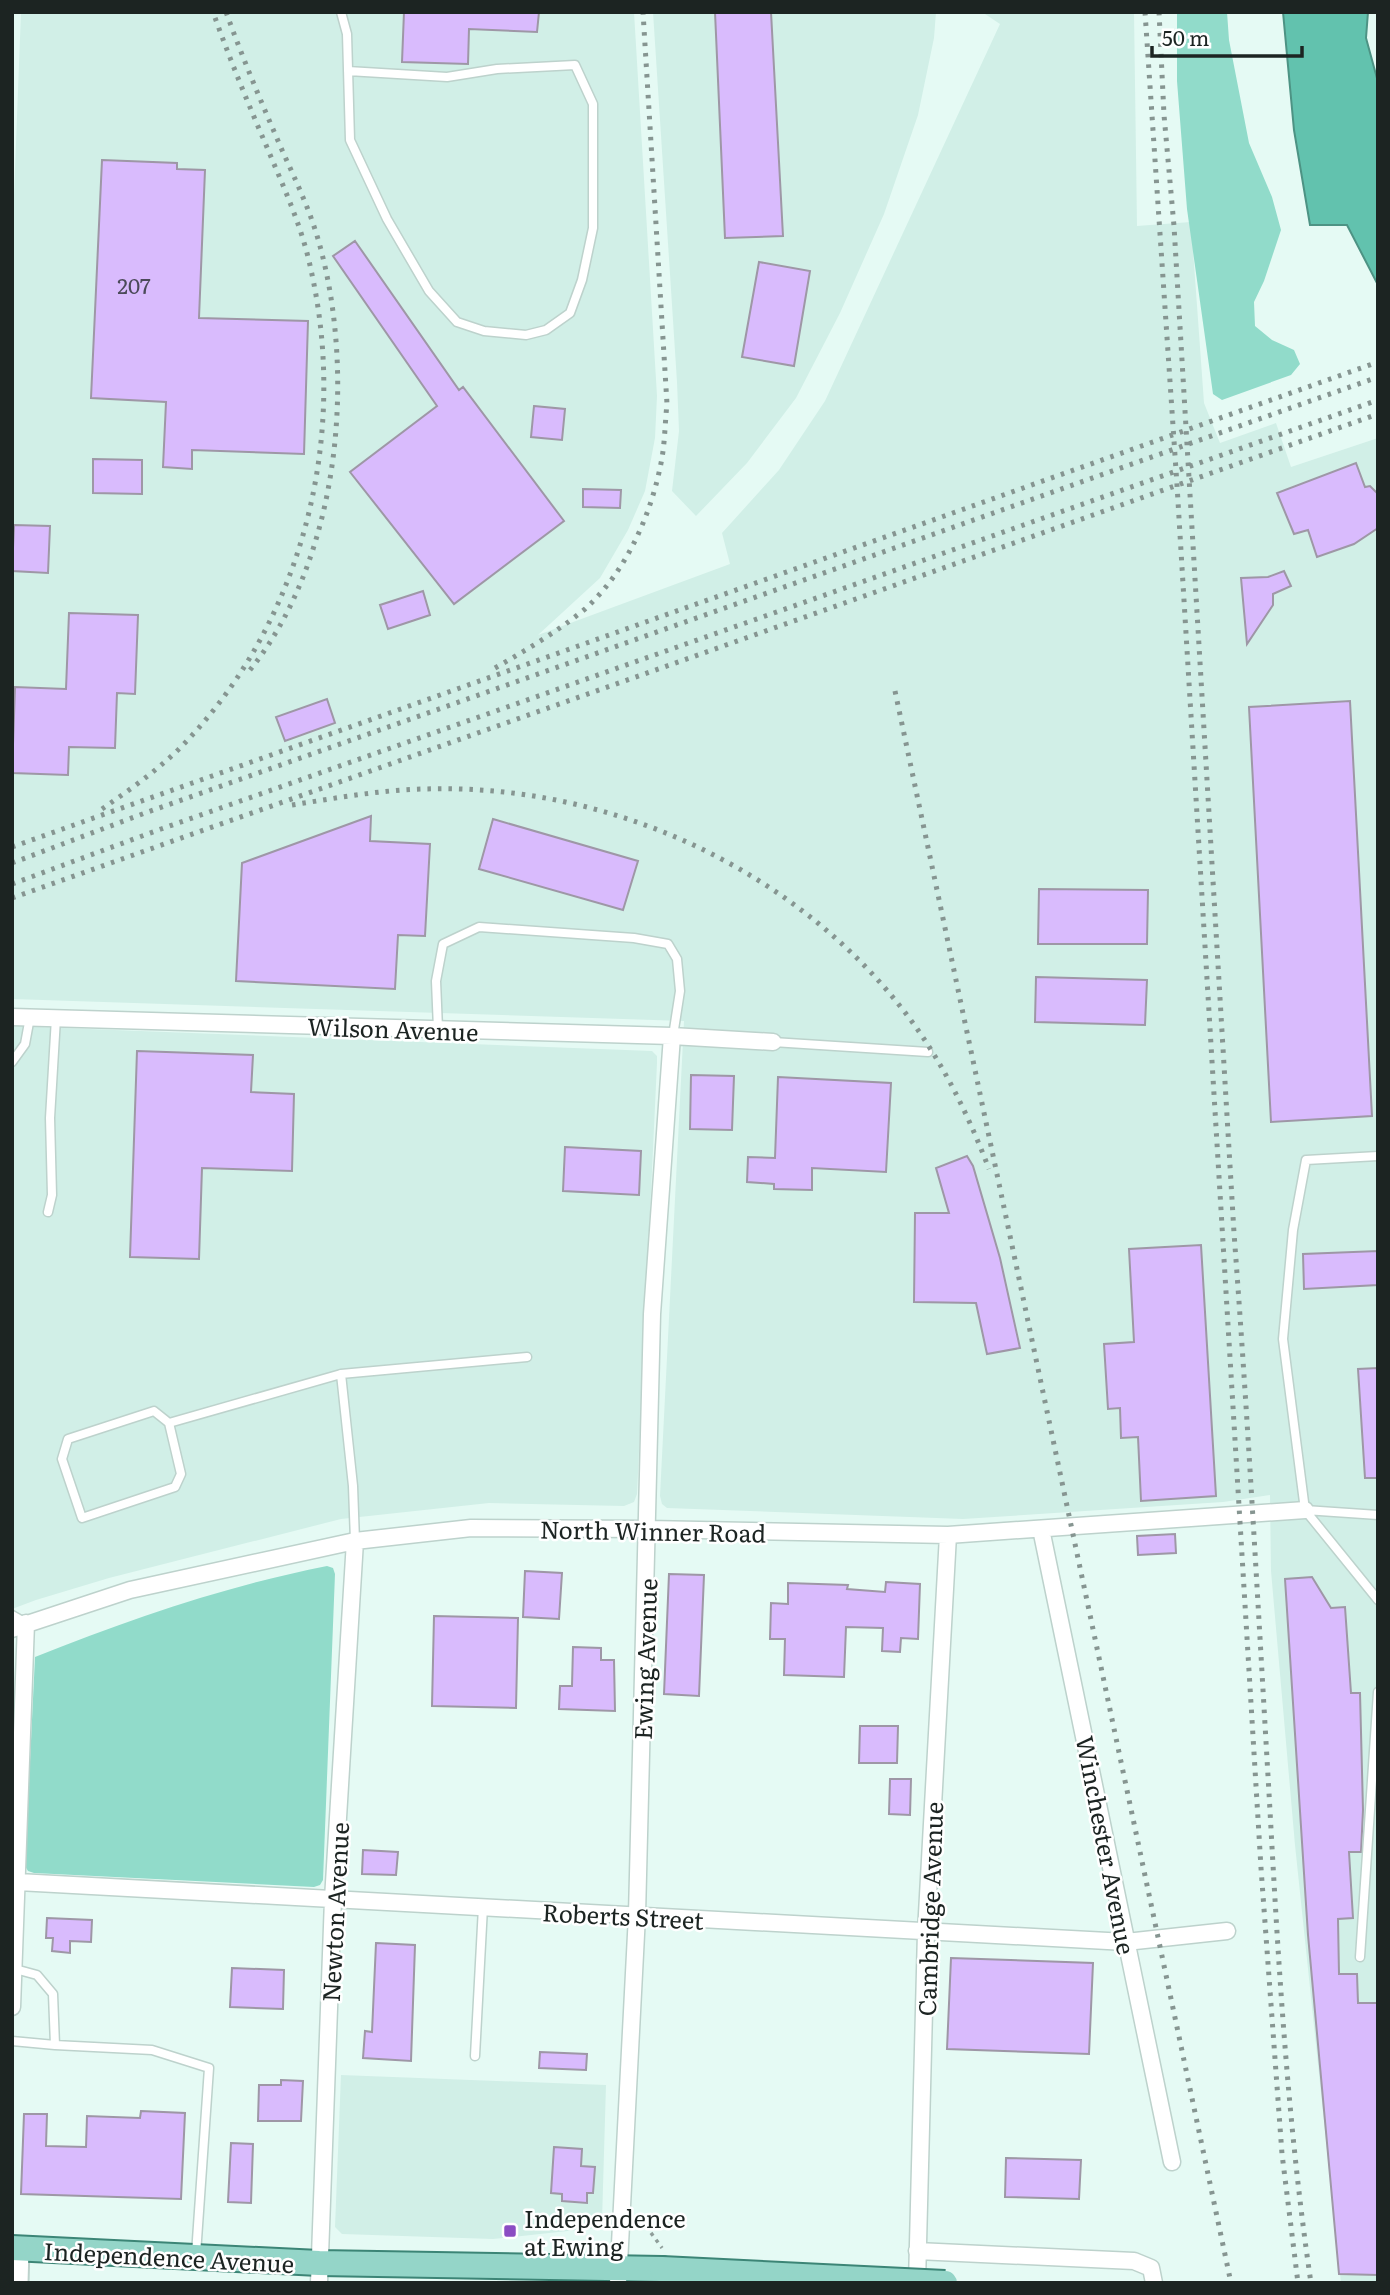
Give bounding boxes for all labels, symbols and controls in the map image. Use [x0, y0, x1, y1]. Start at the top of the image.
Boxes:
scale bar [1152, 14, 1302, 58]
text: 50 m [1162, 21, 1209, 52]
house number: 207 [117, 269, 151, 300]
street label: Wilson Avenue [307, 1008, 479, 1048]
street label: North Winner Road [540, 1511, 767, 1549]
street label: Ewing Avenue [624, 1577, 664, 1741]
street label: Winchester Avenue [1069, 1733, 1145, 1957]
street label: Cambridge Avenue [908, 1801, 950, 2017]
street label: Newton Avenue [312, 1821, 356, 2003]
street label: Roberts Street [541, 1893, 705, 1937]
place label: Independence at Ewing [524, 2200, 686, 2263]
marker: Independence at Ewing [502, 2223, 518, 2239]
street label: Independence Avenue [43, 2232, 295, 2280]

